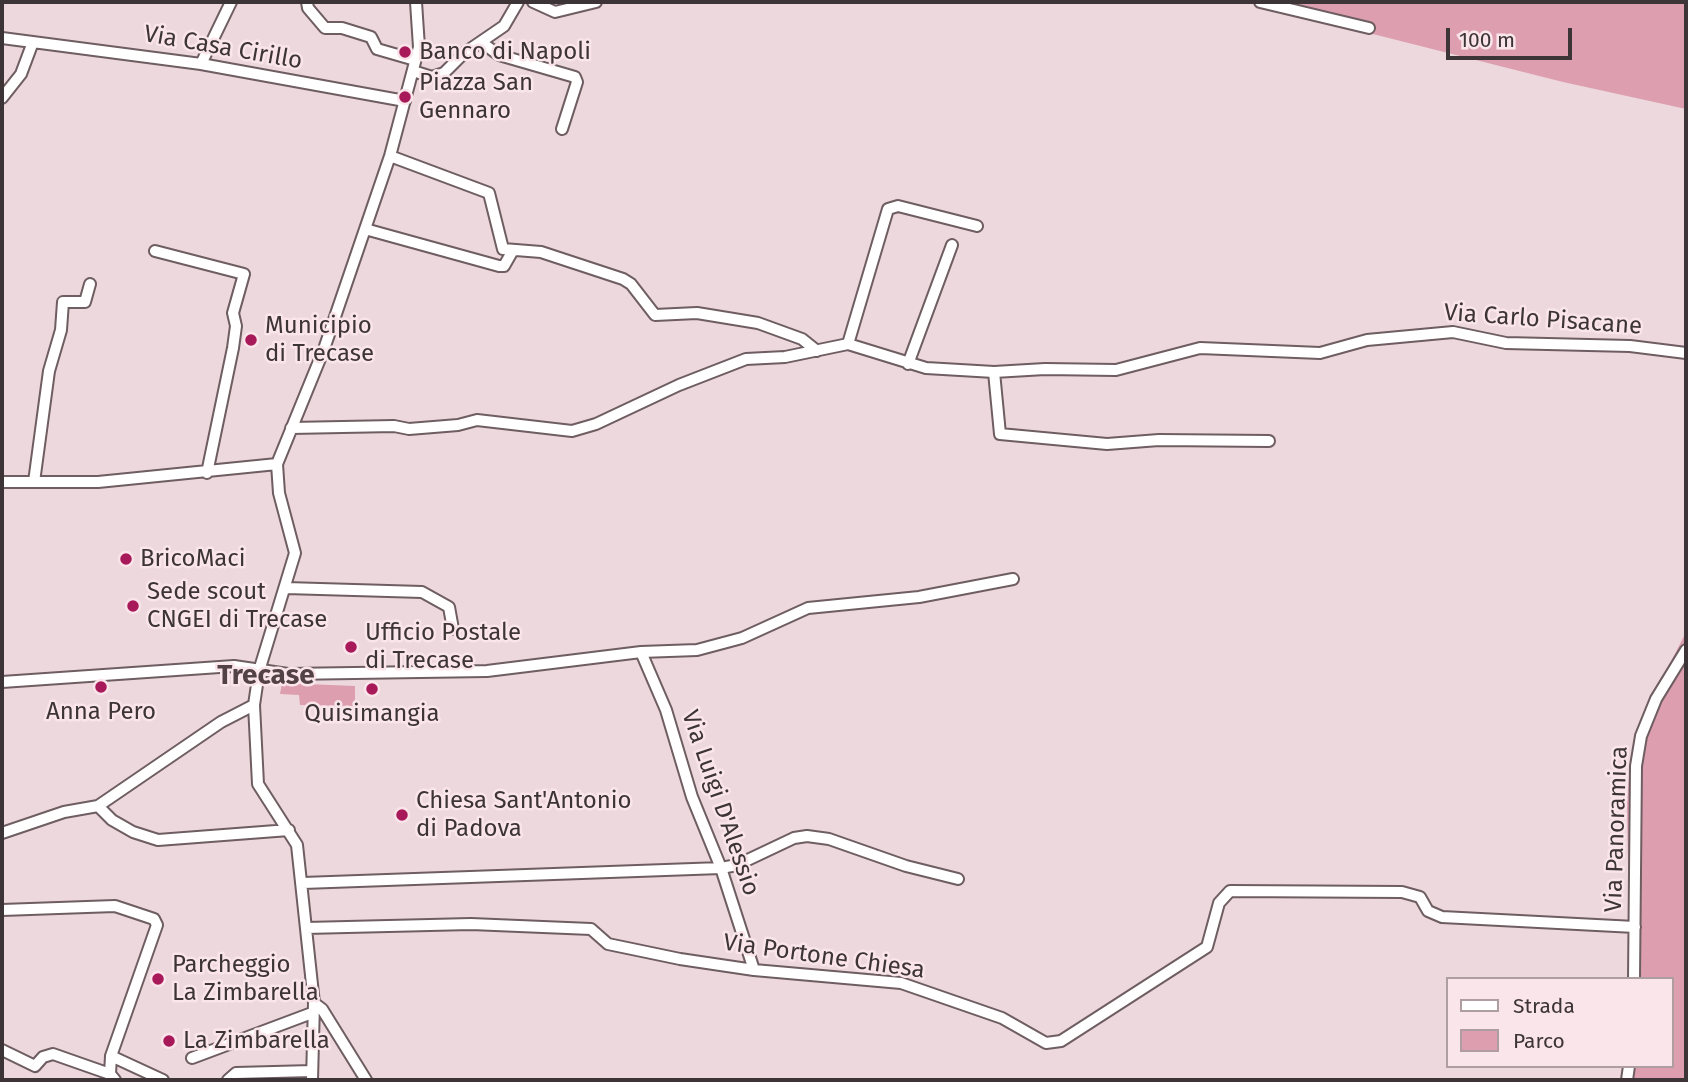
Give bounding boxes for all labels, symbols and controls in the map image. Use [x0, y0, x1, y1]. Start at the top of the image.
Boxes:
scale bar [1450, 14, 1576, 58]
street label: Via Casa Cirillo [142, 20, 304, 76]
text: 100 m [1459, 27, 1515, 53]
place label: Banco di Napoli [419, 38, 591, 66]
marker: Banco di Napoli [397, 44, 413, 60]
place label: Piazza San Gennaro [419, 69, 533, 125]
marker: Piazza San Gennaro [397, 89, 413, 105]
street label: Via Carlo Pisacane [1443, 299, 1643, 341]
place label: Municipio di Trecase [265, 312, 374, 368]
marker: Municipio di Trecase [243, 332, 259, 348]
place label: BricoMaci [140, 545, 246, 573]
marker: BricoMaci [118, 551, 134, 567]
place label: Sede scout CNGEI di Trecase [147, 578, 327, 634]
marker: Sede scout CNGEI di Trecase [125, 598, 141, 614]
place label: Ufficio Postale di Trecase [365, 619, 521, 675]
marker: Ufficio Postale di Trecase [343, 639, 359, 655]
district label: Trecase [217, 659, 315, 693]
marker: Anna Pero [93, 679, 109, 695]
marker: Quisimangia [364, 681, 380, 697]
place label: Anna Pero [46, 698, 156, 726]
place label: Quisimangia [304, 700, 440, 728]
street label: Via Luigi D'Alessio [675, 707, 765, 899]
street label: Via Panoramica [1600, 745, 1634, 913]
place label: Chiesa Sant'Antonio di Padova [416, 787, 632, 843]
marker: Chiesa Sant'Antonio di Padova [394, 807, 410, 823]
street label: Via Portone Chiesa [721, 929, 927, 985]
place label: Parcheggio La Zimbarella [172, 951, 319, 1007]
marker: Parcheggio La Zimbarella [150, 971, 166, 987]
legend [1446, 977, 1674, 1068]
text: Strada [1513, 993, 1575, 1019]
place label: La Zimbarella [183, 1027, 330, 1055]
text: Parco [1513, 1028, 1565, 1054]
marker: La Zimbarella [161, 1033, 177, 1049]

